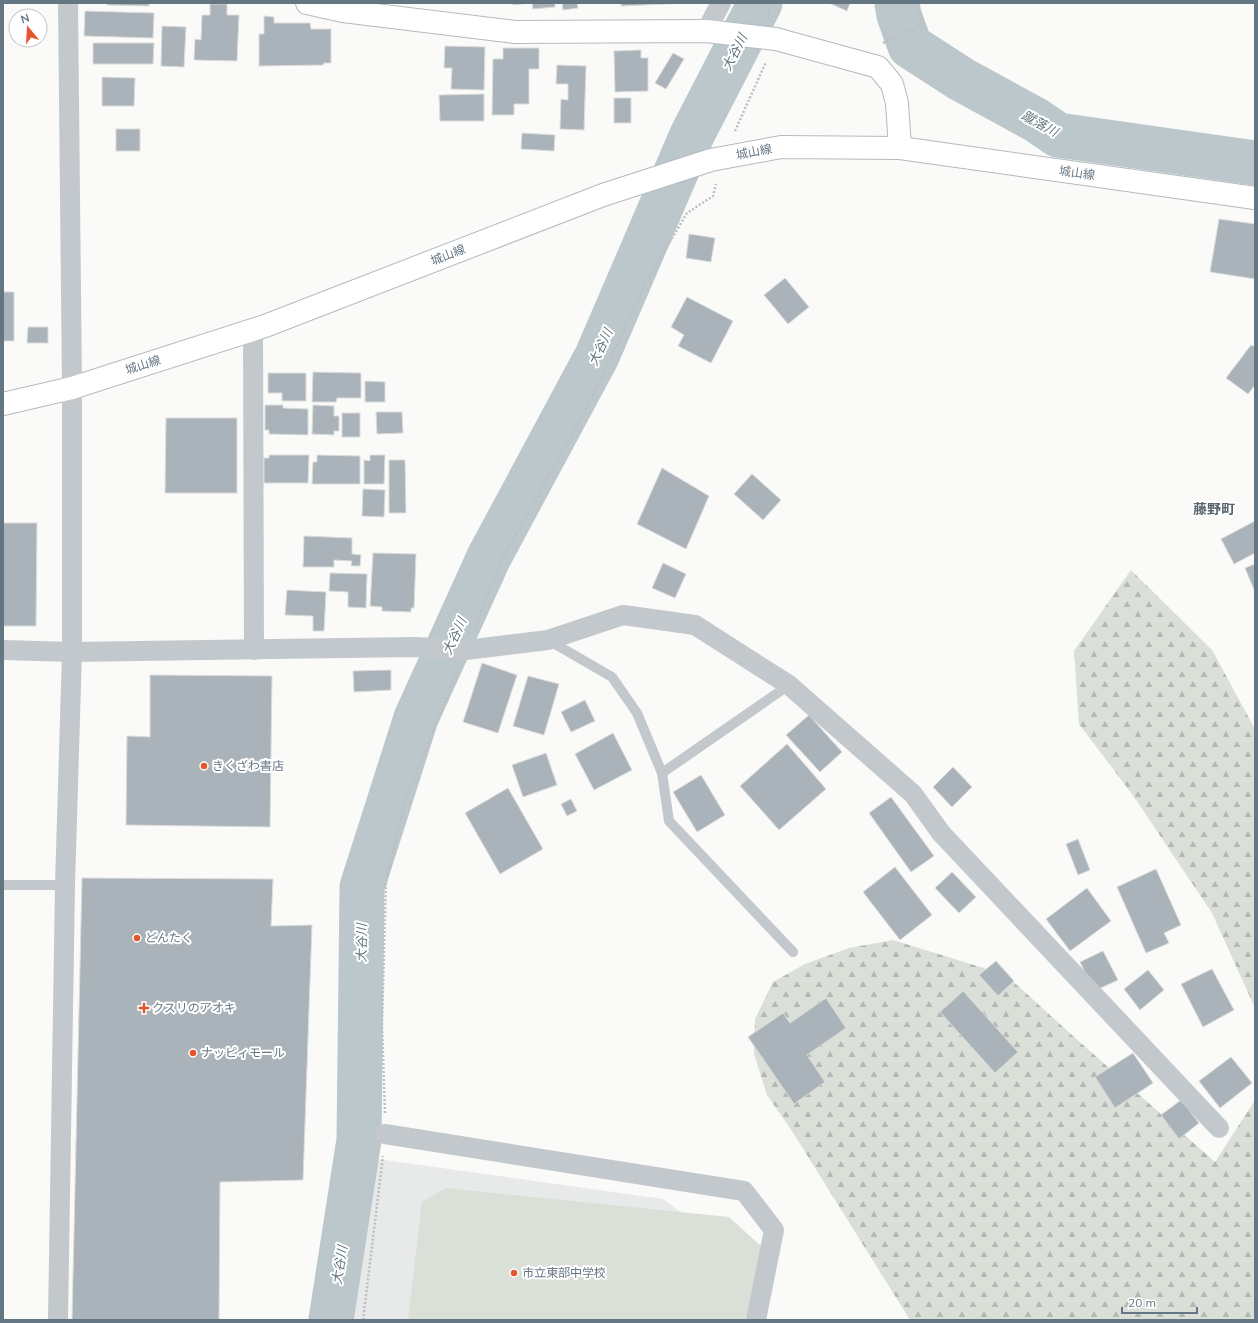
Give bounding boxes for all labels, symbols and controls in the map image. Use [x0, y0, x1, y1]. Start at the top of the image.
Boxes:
north arrow [8, 8, 48, 48]
text: N [19, 11, 31, 26]
water label: 大谷川 [718, 29, 751, 73]
water label: 蹴落川 [1019, 107, 1063, 140]
street label: 城山線 [735, 141, 773, 162]
street label: 城山線 [1058, 163, 1096, 182]
street label: 城山線 [428, 241, 467, 268]
water label: 大谷川 [585, 324, 616, 368]
street label: 城山線 [123, 352, 162, 377]
district label: 藤野町 [1193, 500, 1235, 518]
water label: 大谷川 [439, 613, 470, 657]
place label: きくざわ書店 [212, 758, 284, 773]
marker: きくざわ書店 [199, 761, 209, 771]
water label: 大谷川 [353, 921, 369, 963]
place label: どんたく [145, 930, 193, 945]
marker: どんたく [132, 933, 142, 943]
place label: クスリのアオキ [152, 1000, 236, 1015]
marker: クスリのアオキ [139, 1003, 149, 1013]
place label: ナッピィモール [201, 1045, 285, 1060]
marker: ナッピィモール [188, 1048, 198, 1058]
water label: 大谷川 [328, 1243, 350, 1286]
place label: 市立東部中学校 [522, 1265, 606, 1280]
marker: 市立東部中学校 [509, 1268, 519, 1278]
scale bar [1122, 1289, 1197, 1315]
text: 20 m [1128, 1295, 1156, 1310]

